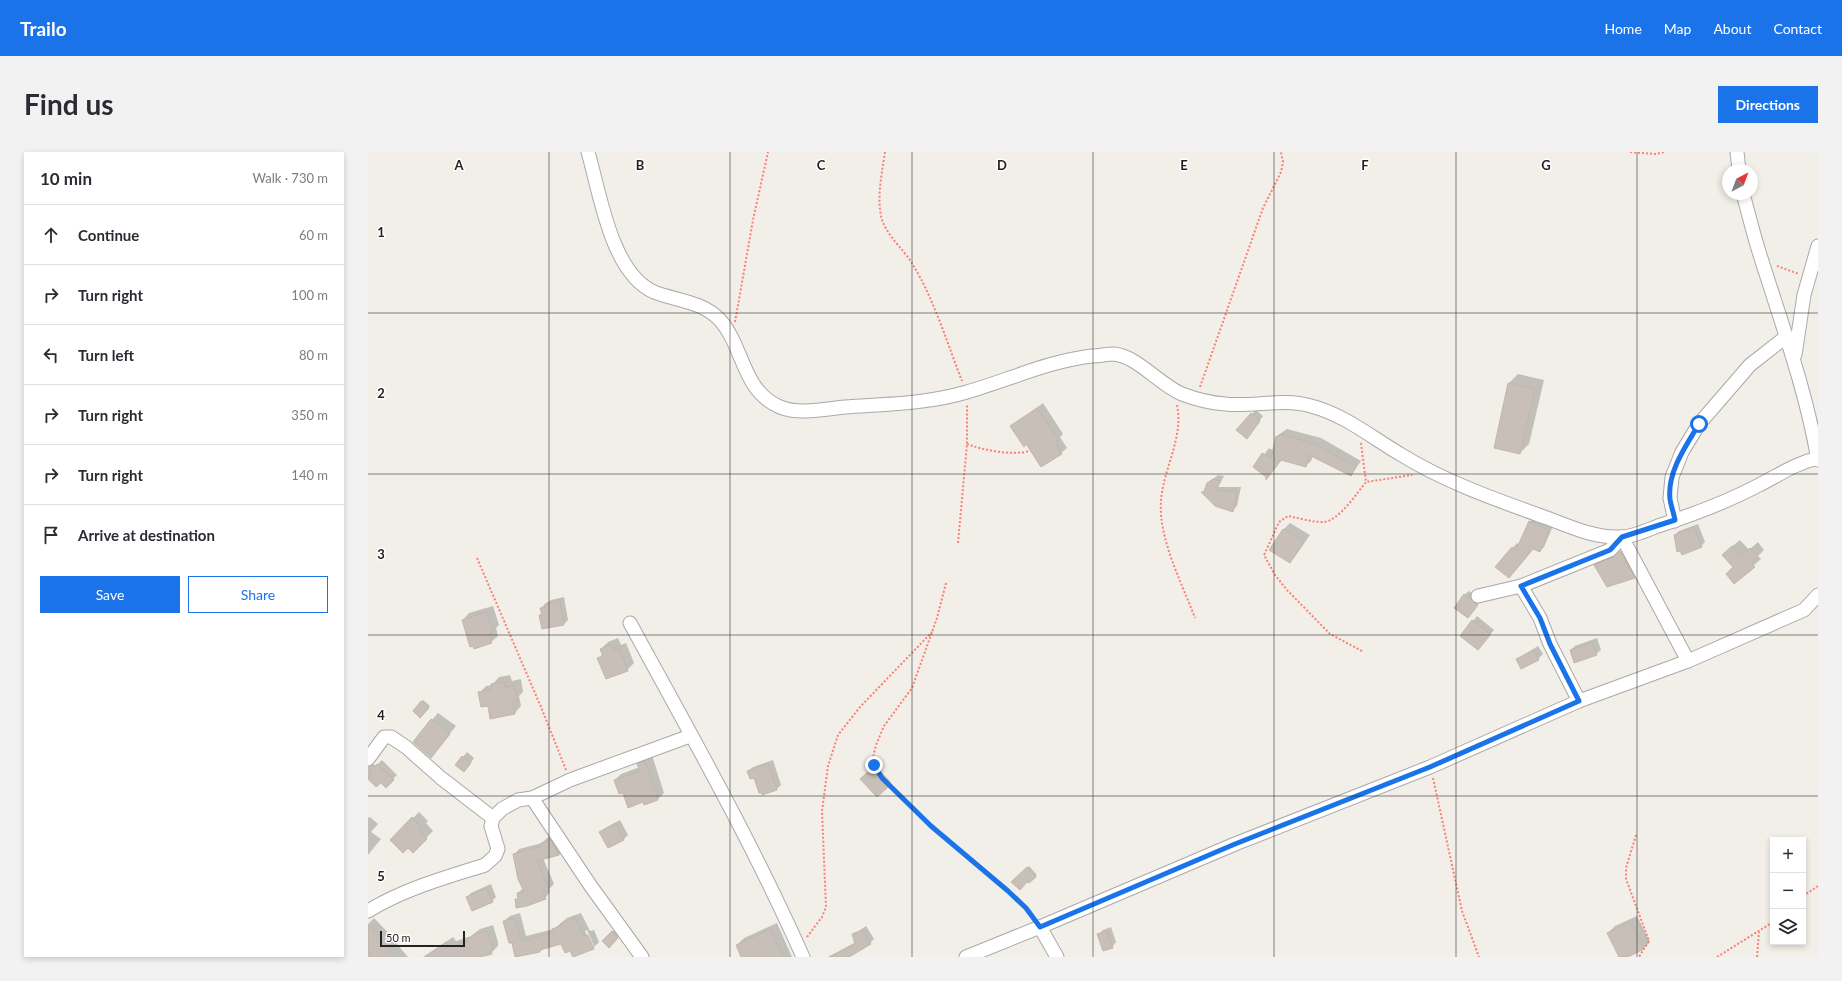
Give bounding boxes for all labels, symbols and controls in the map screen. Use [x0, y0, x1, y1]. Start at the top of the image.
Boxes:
text: Trailo [20, 17, 67, 40]
text: Home [1604, 20, 1642, 37]
text: Map [1664, 20, 1691, 37]
text: About [1713, 20, 1751, 37]
text: Contact [1773, 20, 1822, 37]
button: Directions [1718, 86, 1818, 123]
text: Find us [24, 87, 114, 121]
text: A [453, 157, 464, 173]
text: B [636, 157, 645, 173]
text: C [817, 157, 826, 173]
text: D [997, 157, 1007, 173]
text: E [1180, 157, 1188, 173]
text: F [1361, 157, 1369, 173]
text: G [1541, 157, 1551, 173]
north arrow [1722, 164, 1758, 200]
text: 10 min [40, 168, 92, 189]
text: Walk · 730 m [252, 170, 328, 186]
icon: ahead [40, 224, 62, 246]
text: 1 [377, 224, 385, 240]
text: Continue [78, 226, 139, 244]
text: 60 m [299, 227, 328, 243]
icon: right [40, 284, 62, 306]
text: Turn right [78, 286, 143, 304]
text: 100 m [291, 287, 328, 303]
icon: left [40, 344, 62, 366]
text: Turn left [78, 346, 134, 364]
text: 80 m [299, 347, 328, 363]
text: 2 [377, 385, 385, 401]
icon: right [40, 404, 62, 426]
text: Turn right [78, 406, 143, 424]
text: 350 m [291, 407, 328, 423]
route start [1690, 415, 1708, 433]
icon: right [40, 464, 62, 486]
text: Turn right [78, 466, 143, 484]
text: 140 m [291, 467, 328, 483]
icon: arrive [40, 524, 62, 546]
text: Arrive at destination [78, 526, 215, 544]
text: 3 [377, 546, 385, 562]
button: Save [40, 576, 180, 613]
button: Share [188, 576, 328, 613]
text: 4 [377, 707, 385, 723]
route end [865, 756, 883, 774]
map controls [1770, 837, 1806, 945]
button: + [1770, 837, 1806, 873]
text: 5 [377, 868, 385, 884]
button: − [1770, 873, 1806, 909]
button: layers [1770, 909, 1806, 945]
scale bar [380, 929, 465, 948]
text: 50 m [386, 931, 411, 944]

